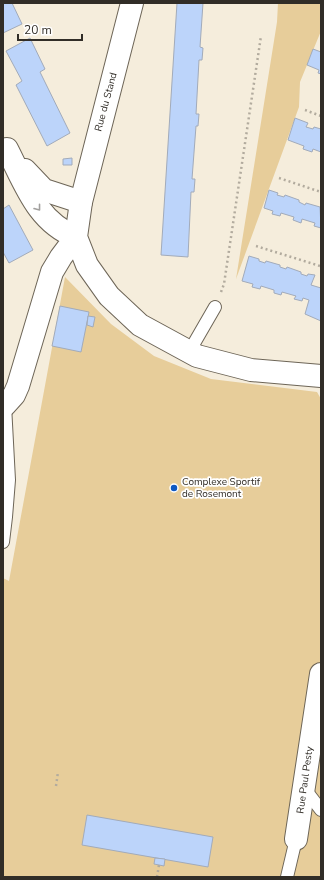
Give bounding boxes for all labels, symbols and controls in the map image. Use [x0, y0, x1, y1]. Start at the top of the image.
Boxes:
scale bar [18, 16, 82, 42]
text: 20 m [24, 22, 52, 38]
street label: Rue du Stand [91, 71, 121, 133]
one-way arrow [34, 204, 41, 211]
place label: Complexe Sportif de Rosemont [182, 475, 261, 501]
marker: Complexe Sportif de Rosemont [169, 483, 179, 493]
street label: Rue Paul Pesty [293, 745, 317, 814]

